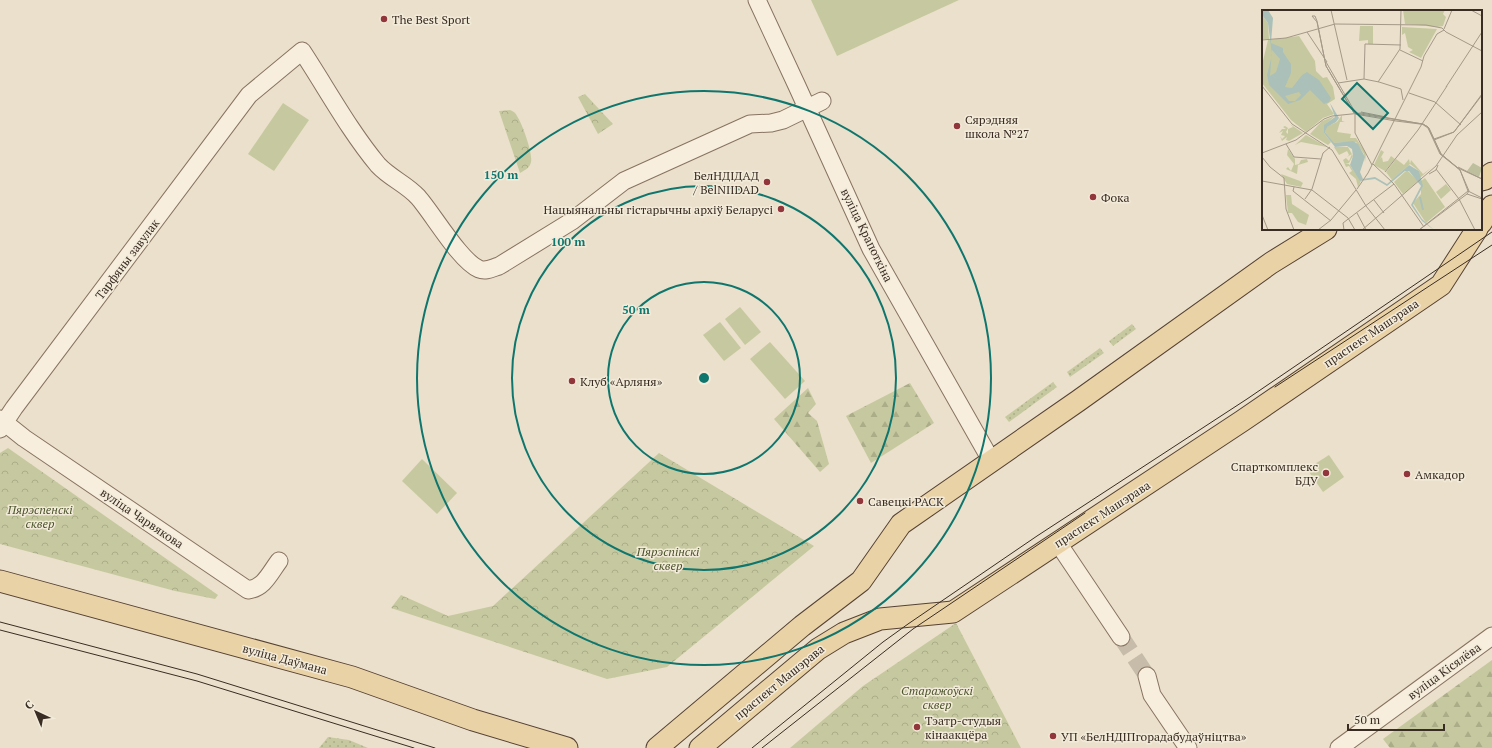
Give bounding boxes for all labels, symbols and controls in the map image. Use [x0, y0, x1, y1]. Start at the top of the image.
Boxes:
inset map [1262, 10, 1482, 230]
place label: The Best Sport [392, 12, 471, 27]
marker: The Best Sport [379, 14, 389, 24]
place label: Сярэдняя школа №27 [965, 112, 1030, 141]
marker: Сярэдняя школа №27 [952, 121, 962, 131]
text: 150 m [484, 167, 518, 182]
place label: БелНДІДАД / BelNIIDAD [692, 168, 760, 197]
marker: БелНДІДАД / BelNIIDAD [762, 177, 772, 187]
street label: вуліца Крапоткіна [838, 186, 896, 284]
place label: Фока [1101, 190, 1130, 205]
marker: Фока [1088, 192, 1098, 202]
place label: Нацыянальны гістарычны архіў Беларусі [544, 202, 773, 217]
marker: Нацыянальны гістарычны архіў Беларусі [776, 204, 786, 214]
street label: Тарфяны завулак [92, 215, 162, 302]
text: 100 m [551, 234, 585, 249]
street label: праспект Машэрава [1321, 296, 1421, 370]
text: 50 m [622, 302, 650, 317]
centre of rings [697, 371, 711, 385]
place label: Клуб «Арляня» [580, 374, 663, 389]
marker: Клуб «Арляня» [567, 376, 577, 386]
place label: Спарткомплекс БДУ [1231, 459, 1318, 488]
place label: Амкадор [1415, 467, 1465, 482]
marker: Спарткомплекс БДУ [1321, 468, 1331, 478]
marker: Амкадор [1402, 469, 1412, 479]
street label: праспект Машэрава [1051, 477, 1153, 551]
street label: вуліца Чарвякова [98, 485, 186, 551]
place label: Савецкі РАСК [868, 494, 944, 509]
marker: Савецкі РАСК [855, 496, 865, 506]
park label: Пярэспенскі сквер [6, 502, 73, 531]
park label: Пярэспінскі сквер [636, 544, 700, 573]
street label: вуліца Кісялёва [1404, 639, 1484, 703]
street label: вуліца Даўмана [241, 640, 329, 678]
street label: праспект Машэрава [731, 641, 827, 723]
park label: Старажоўскі сквер [901, 683, 974, 712]
north arrow [16, 692, 56, 732]
text: С [22, 697, 37, 712]
scale bar [1348, 706, 1444, 732]
text: 50 m [1354, 712, 1381, 727]
place label: Тэатр-студыя кінаакцёра [925, 713, 1001, 742]
marker: Тэатр-студыя кінаакцёра [912, 722, 922, 732]
place label: УП «БелНДІПгорадабудаўніцтва» [1061, 729, 1247, 744]
marker: УП «БелНДІПгорадабудаўніцтва» [1048, 731, 1058, 741]

